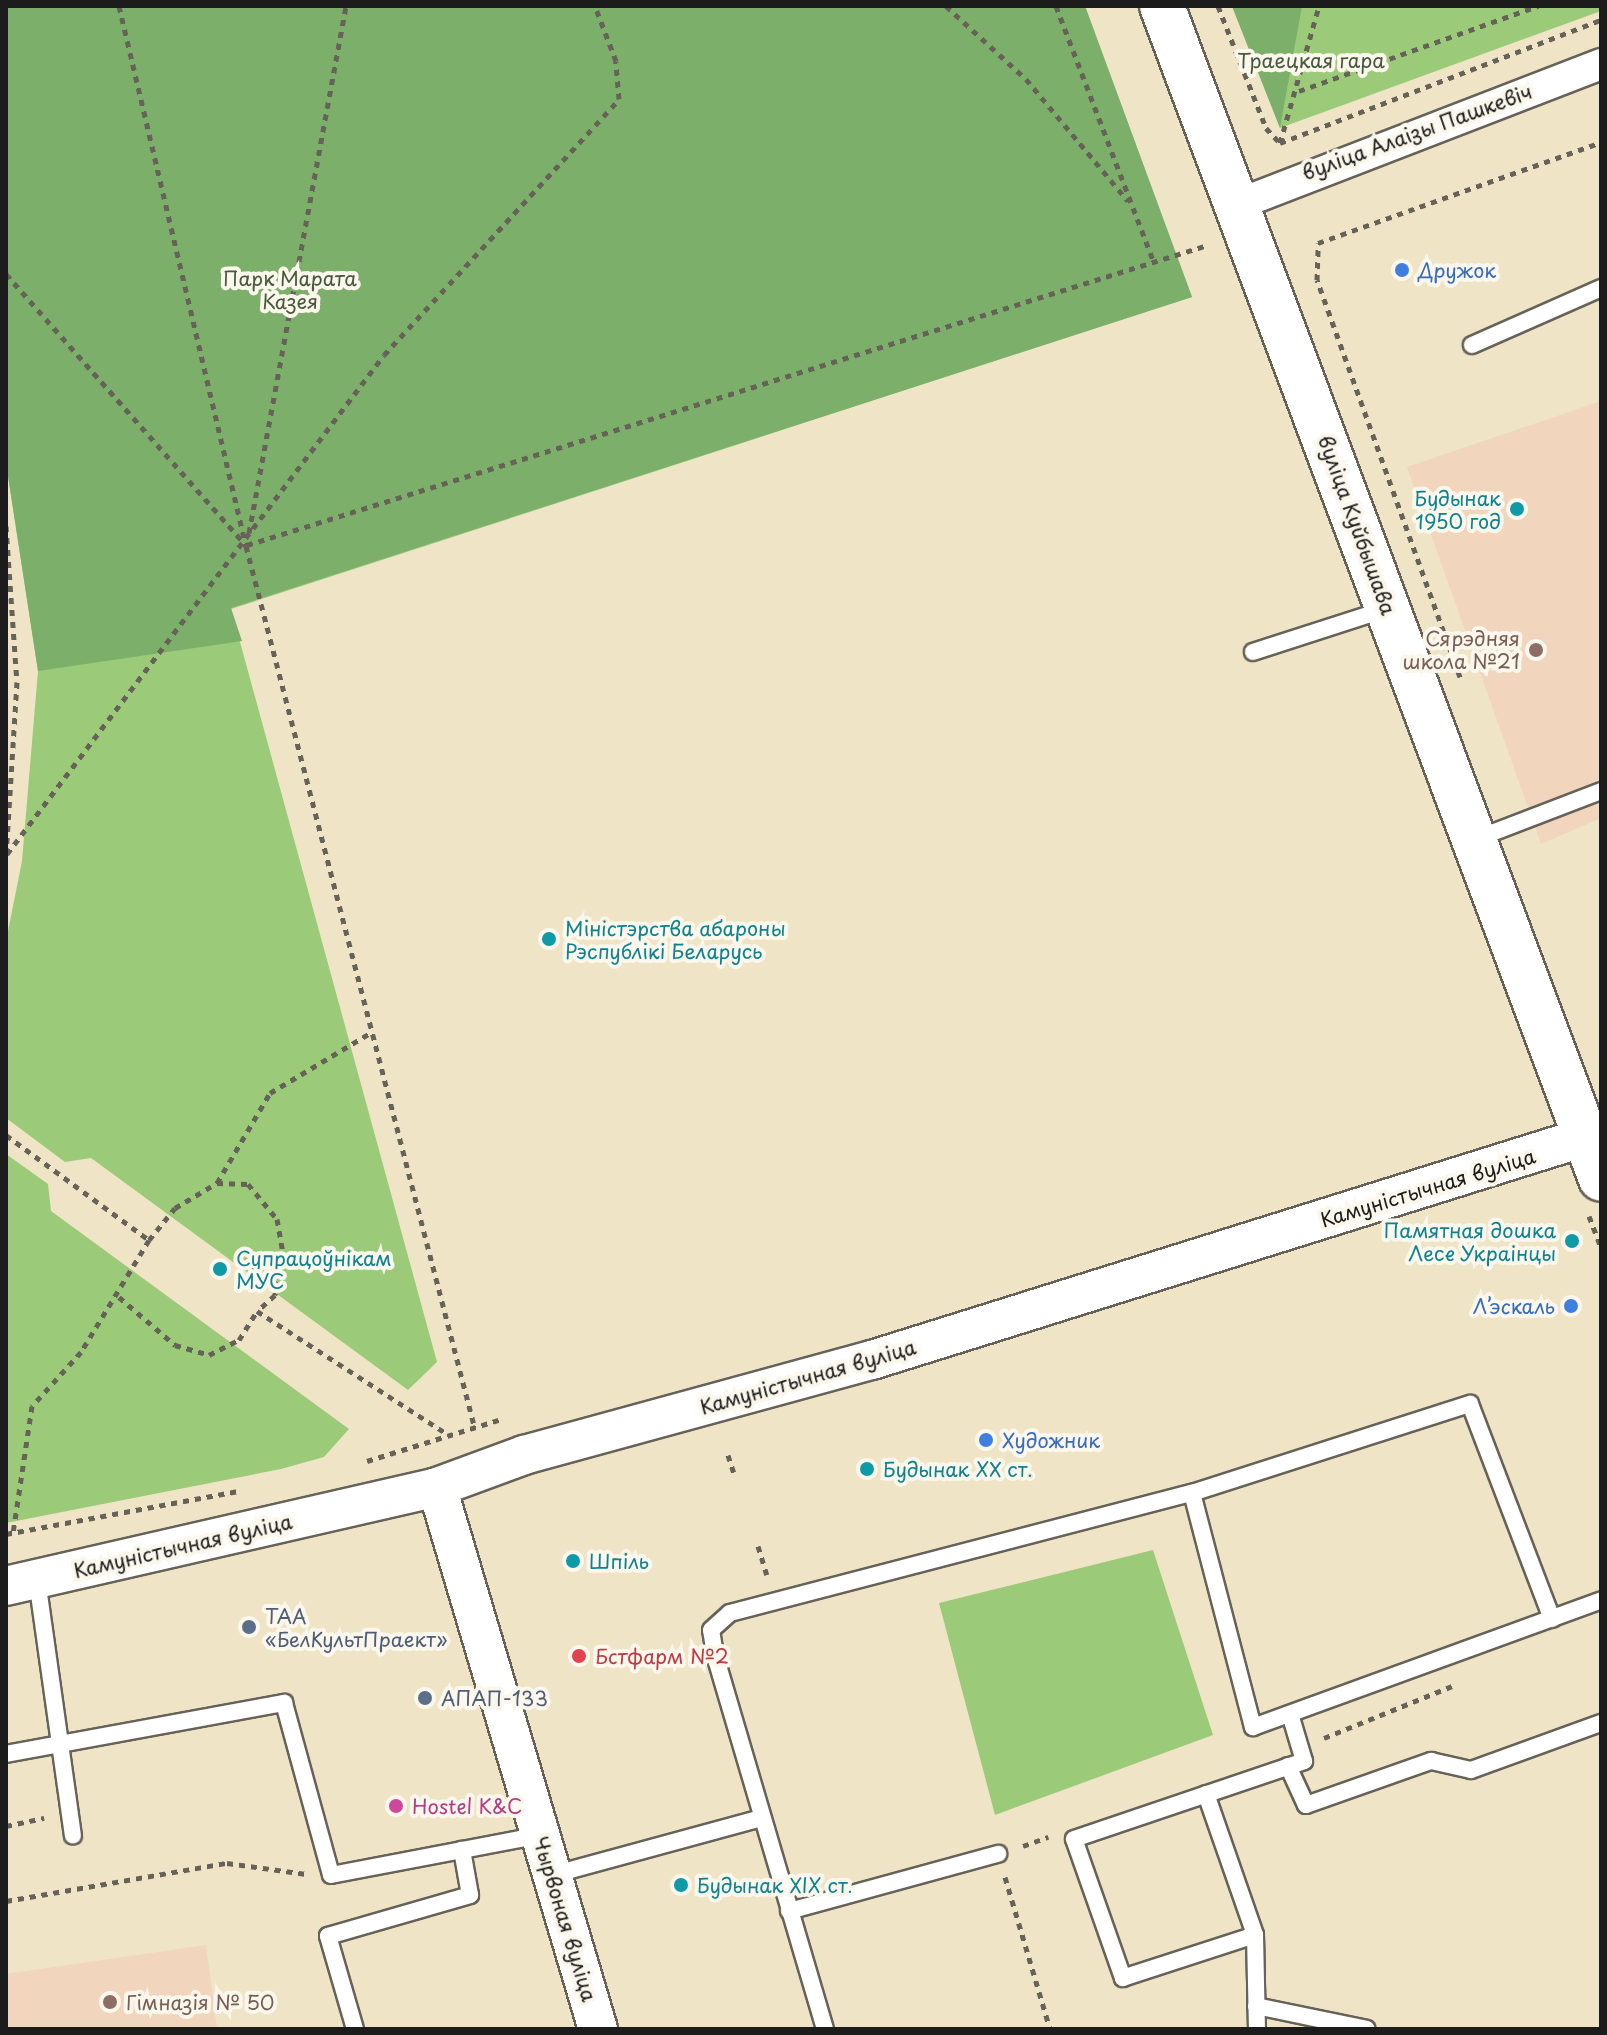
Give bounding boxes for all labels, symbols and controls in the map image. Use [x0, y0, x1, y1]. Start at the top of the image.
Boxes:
park label: Траецкая гара [1237, 48, 1385, 72]
street label: вуліца Алаізы Пашкевіч [1298, 79, 1536, 185]
place label: Дружок [1418, 258, 1496, 282]
marker: Дружок [1393, 261, 1411, 279]
park label: Парк Марата Казея [222, 267, 358, 314]
street label: вуліца Куйбышава [1313, 432, 1401, 618]
place label: Будынак 1950 год [1414, 486, 1501, 533]
marker: Будынак 1950 год [1508, 500, 1526, 518]
place label: Сярэдняя школа №21 [1402, 626, 1520, 673]
marker: Сярэдняя школа №21 [1527, 641, 1545, 659]
place label: Міністэрства абароны Рэспублікі Беларусь [565, 916, 786, 963]
marker: Міністэрства абароны Рэспублікі Беларусь [540, 930, 558, 948]
street label: Камуністычная вуліца [1317, 1144, 1539, 1232]
place label: Памятная дошка Лесе Украінцы [1383, 1218, 1556, 1265]
marker: Памятная дошка Лесе Украінцы [1563, 1232, 1581, 1250]
place label: Супрацоўнікам МУС [236, 1246, 392, 1293]
marker: Супрацоўнікам МУС [211, 1260, 229, 1278]
place label: Лʼэскаль [1473, 1294, 1555, 1318]
marker: Лʼэскаль [1562, 1297, 1580, 1315]
street label: Камуністычная вуліца [697, 1335, 919, 1419]
place label: Художник [1002, 1428, 1100, 1452]
marker: Художник [977, 1431, 995, 1449]
place label: Будынак XX ст. [883, 1457, 1034, 1481]
marker: Будынак XX ст. [858, 1460, 876, 1478]
street label: Камуністычная вуліца [71, 1509, 295, 1583]
place label: Шпіль [589, 1549, 649, 1573]
marker: Шпіль [564, 1552, 582, 1570]
place label: ТАА «БелКультПраект» [265, 1604, 447, 1651]
marker: ТАА «БелКультПраект» [240, 1618, 258, 1636]
place label: Бстфарм №2 [595, 1644, 729, 1668]
marker: Бстфарм №2 [570, 1647, 588, 1665]
place label: АПАП-133 [441, 1686, 548, 1710]
marker: АПАП-133 [416, 1689, 434, 1707]
place label: Hostel K&C [412, 1794, 522, 1818]
marker: Hostel K&C [387, 1797, 405, 1815]
street label: Чырвоная вуліца [528, 1833, 602, 2005]
place label: Будынак XIX ст. [697, 1873, 853, 1897]
marker: Будынак XIX ст. [672, 1876, 690, 1894]
place label: Гімназія № 50 [126, 1990, 274, 2014]
marker: Гімназія № 50 [101, 1993, 119, 2011]

